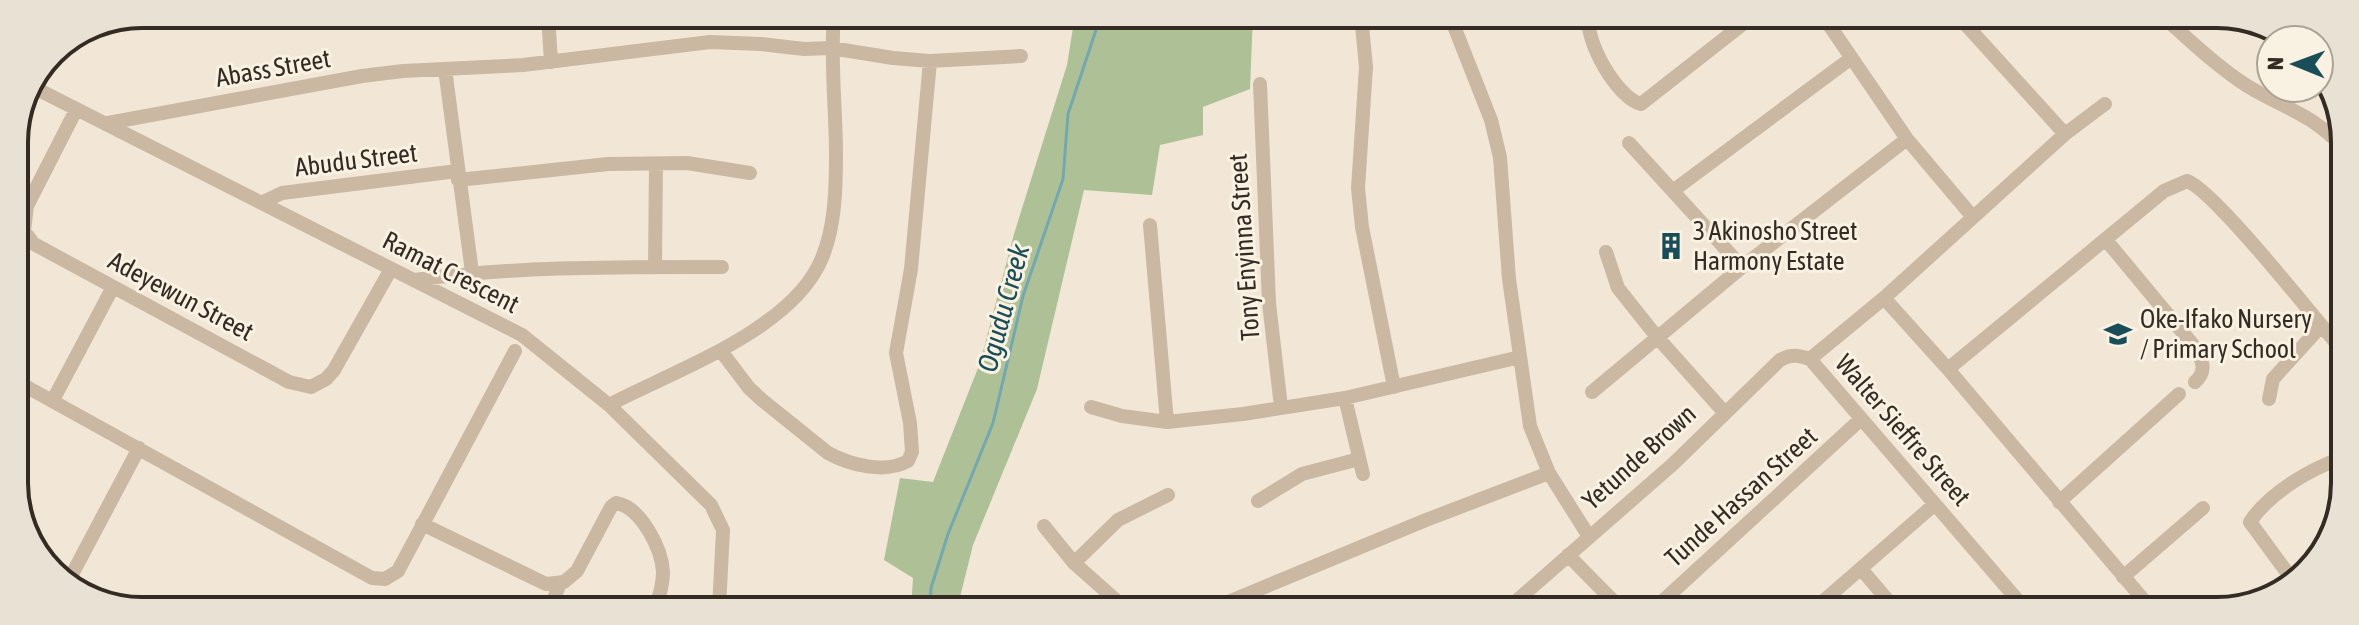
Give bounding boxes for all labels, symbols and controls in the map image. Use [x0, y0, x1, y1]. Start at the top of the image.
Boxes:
north arrow [2255, 24, 2335, 104]
street label: Abass Street [213, 43, 333, 93]
text: N [2262, 57, 2288, 70]
street label: Abudu Street [293, 138, 419, 182]
street label: Tony Enyinna Street [1223, 153, 1265, 341]
place label: 3 Akinosho Street Harmony Estate [1693, 216, 1858, 276]
street label: Ramat Crescent [378, 225, 524, 319]
building icon: 3 Akinosho Street Harmony Estate [1656, 231, 1686, 261]
water label: Ogudu Creek [971, 240, 1036, 375]
street label: Adeyewun Street [103, 245, 259, 347]
place label: Oke-Ifako Nursery / Primary School [2140, 304, 2312, 364]
school or university icon: Oke-Ifako Nursery / Primary School [2103, 319, 2133, 349]
street label: Walter Sieffre Street [1829, 348, 1977, 512]
street label: Yetunde Brown [1576, 398, 1702, 516]
street label: Tunde Hassan Street [1659, 421, 1823, 573]

